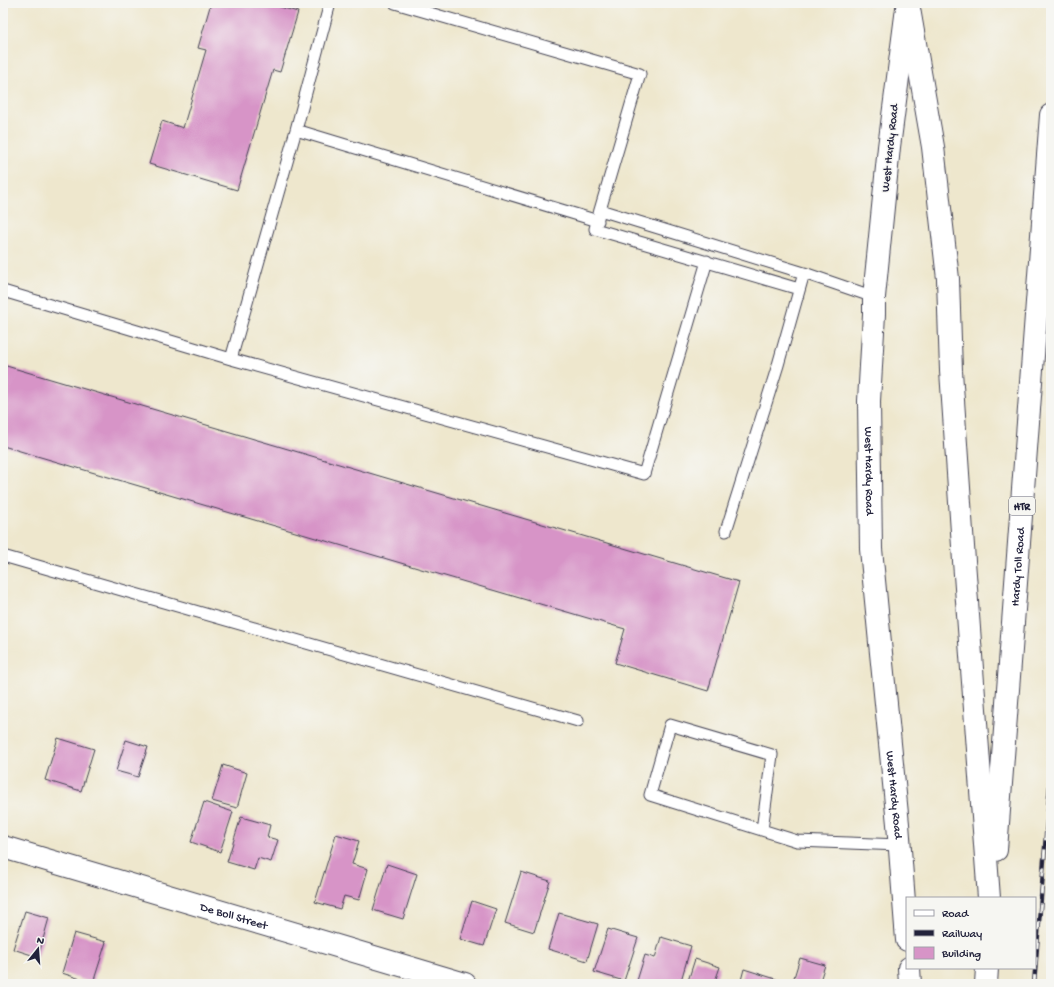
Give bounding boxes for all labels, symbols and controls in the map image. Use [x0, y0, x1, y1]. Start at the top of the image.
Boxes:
street label: West Hardy Road [879, 103, 903, 193]
street label: West Hardy Road [860, 427, 876, 516]
road number: HTR [1009, 497, 1035, 515]
street label: Hardy Toll Road [1009, 526, 1029, 607]
street label: West Hardy Road [882, 750, 904, 840]
legend [906, 897, 1036, 969]
street label: De Boll Street [197, 901, 270, 934]
text: Road [942, 908, 969, 922]
text: Railway [942, 928, 982, 942]
north arrow [18, 929, 58, 969]
text: N [35, 935, 46, 948]
text: Building [941, 948, 981, 962]

